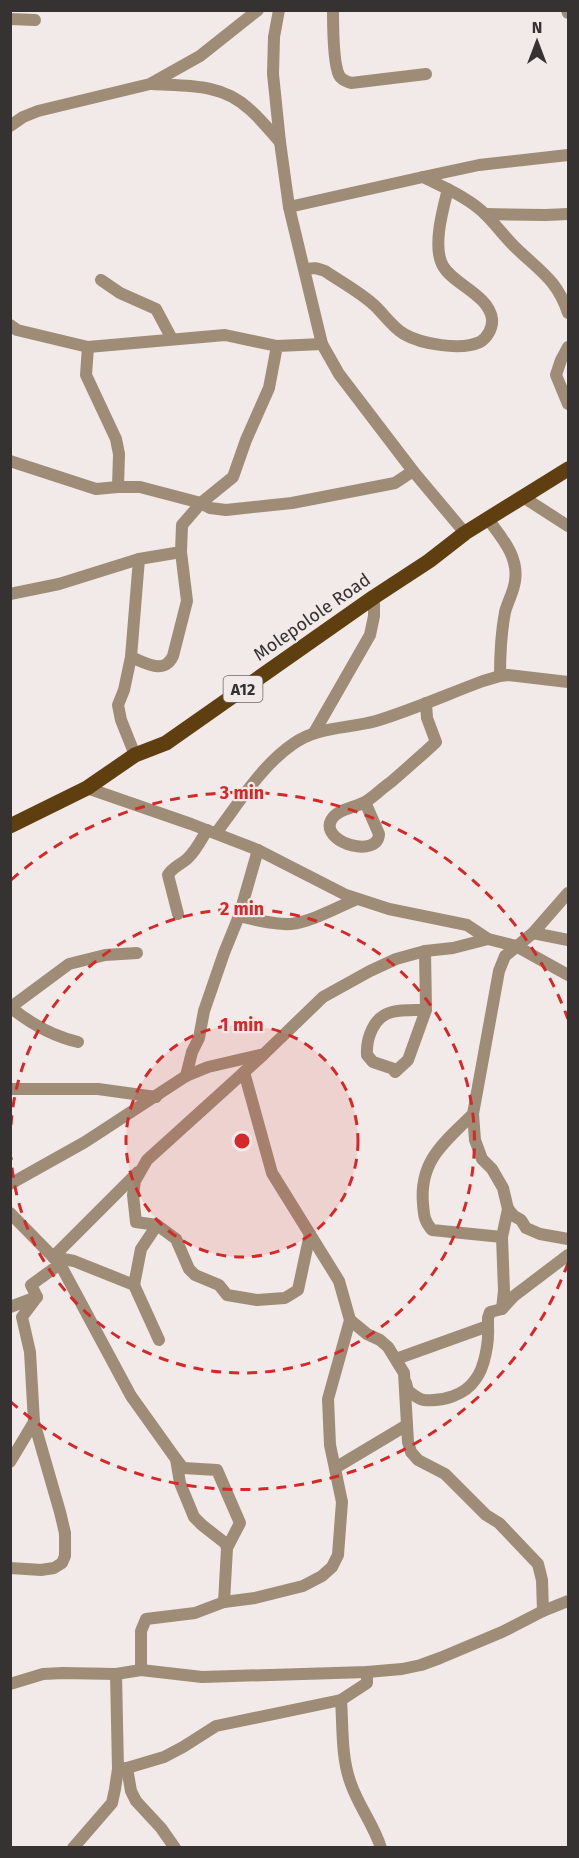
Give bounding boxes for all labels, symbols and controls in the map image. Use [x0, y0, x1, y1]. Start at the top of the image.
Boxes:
north arrow [507, 12, 567, 72]
text: N [532, 18, 542, 37]
street label: Molepolole Road [249, 569, 375, 665]
road number: A12 [224, 676, 262, 702]
text: 3 min [219, 782, 264, 804]
text: 2 min [220, 898, 264, 920]
text: 1 min [220, 1014, 264, 1036]
centre of rings [232, 1131, 252, 1151]

